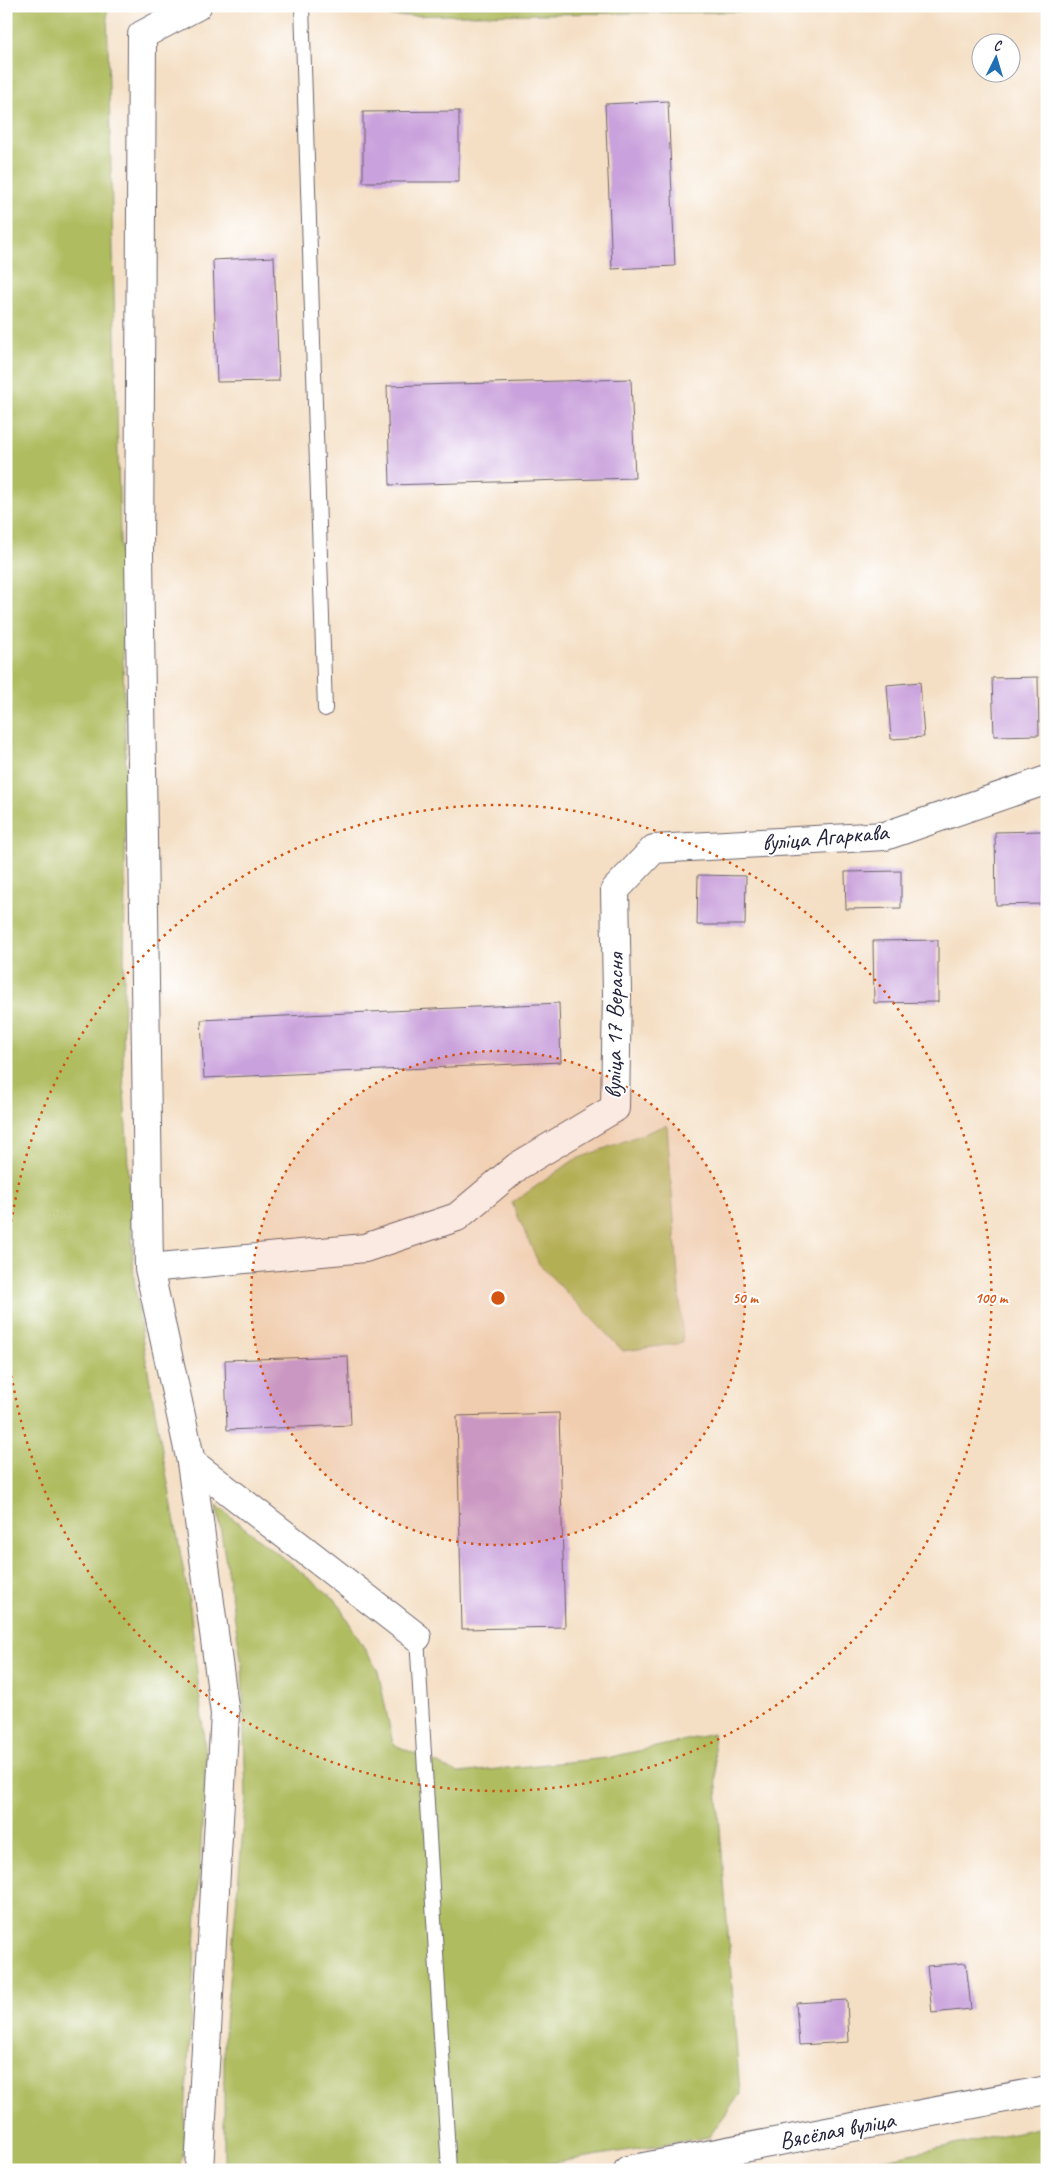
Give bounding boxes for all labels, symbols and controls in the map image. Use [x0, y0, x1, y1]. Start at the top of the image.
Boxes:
north arrow [970, 32, 1020, 82]
text: С [993, 37, 1003, 55]
street label: вуліца Агаркава [761, 816, 891, 857]
street label: вуліца 17 Верасня [598, 951, 630, 1099]
centre of rings [489, 1289, 507, 1307]
text: 50 m [732, 1289, 759, 1308]
text: 100 m [975, 1289, 1009, 1308]
street label: Вясёлая вуліца [777, 2104, 899, 2156]

